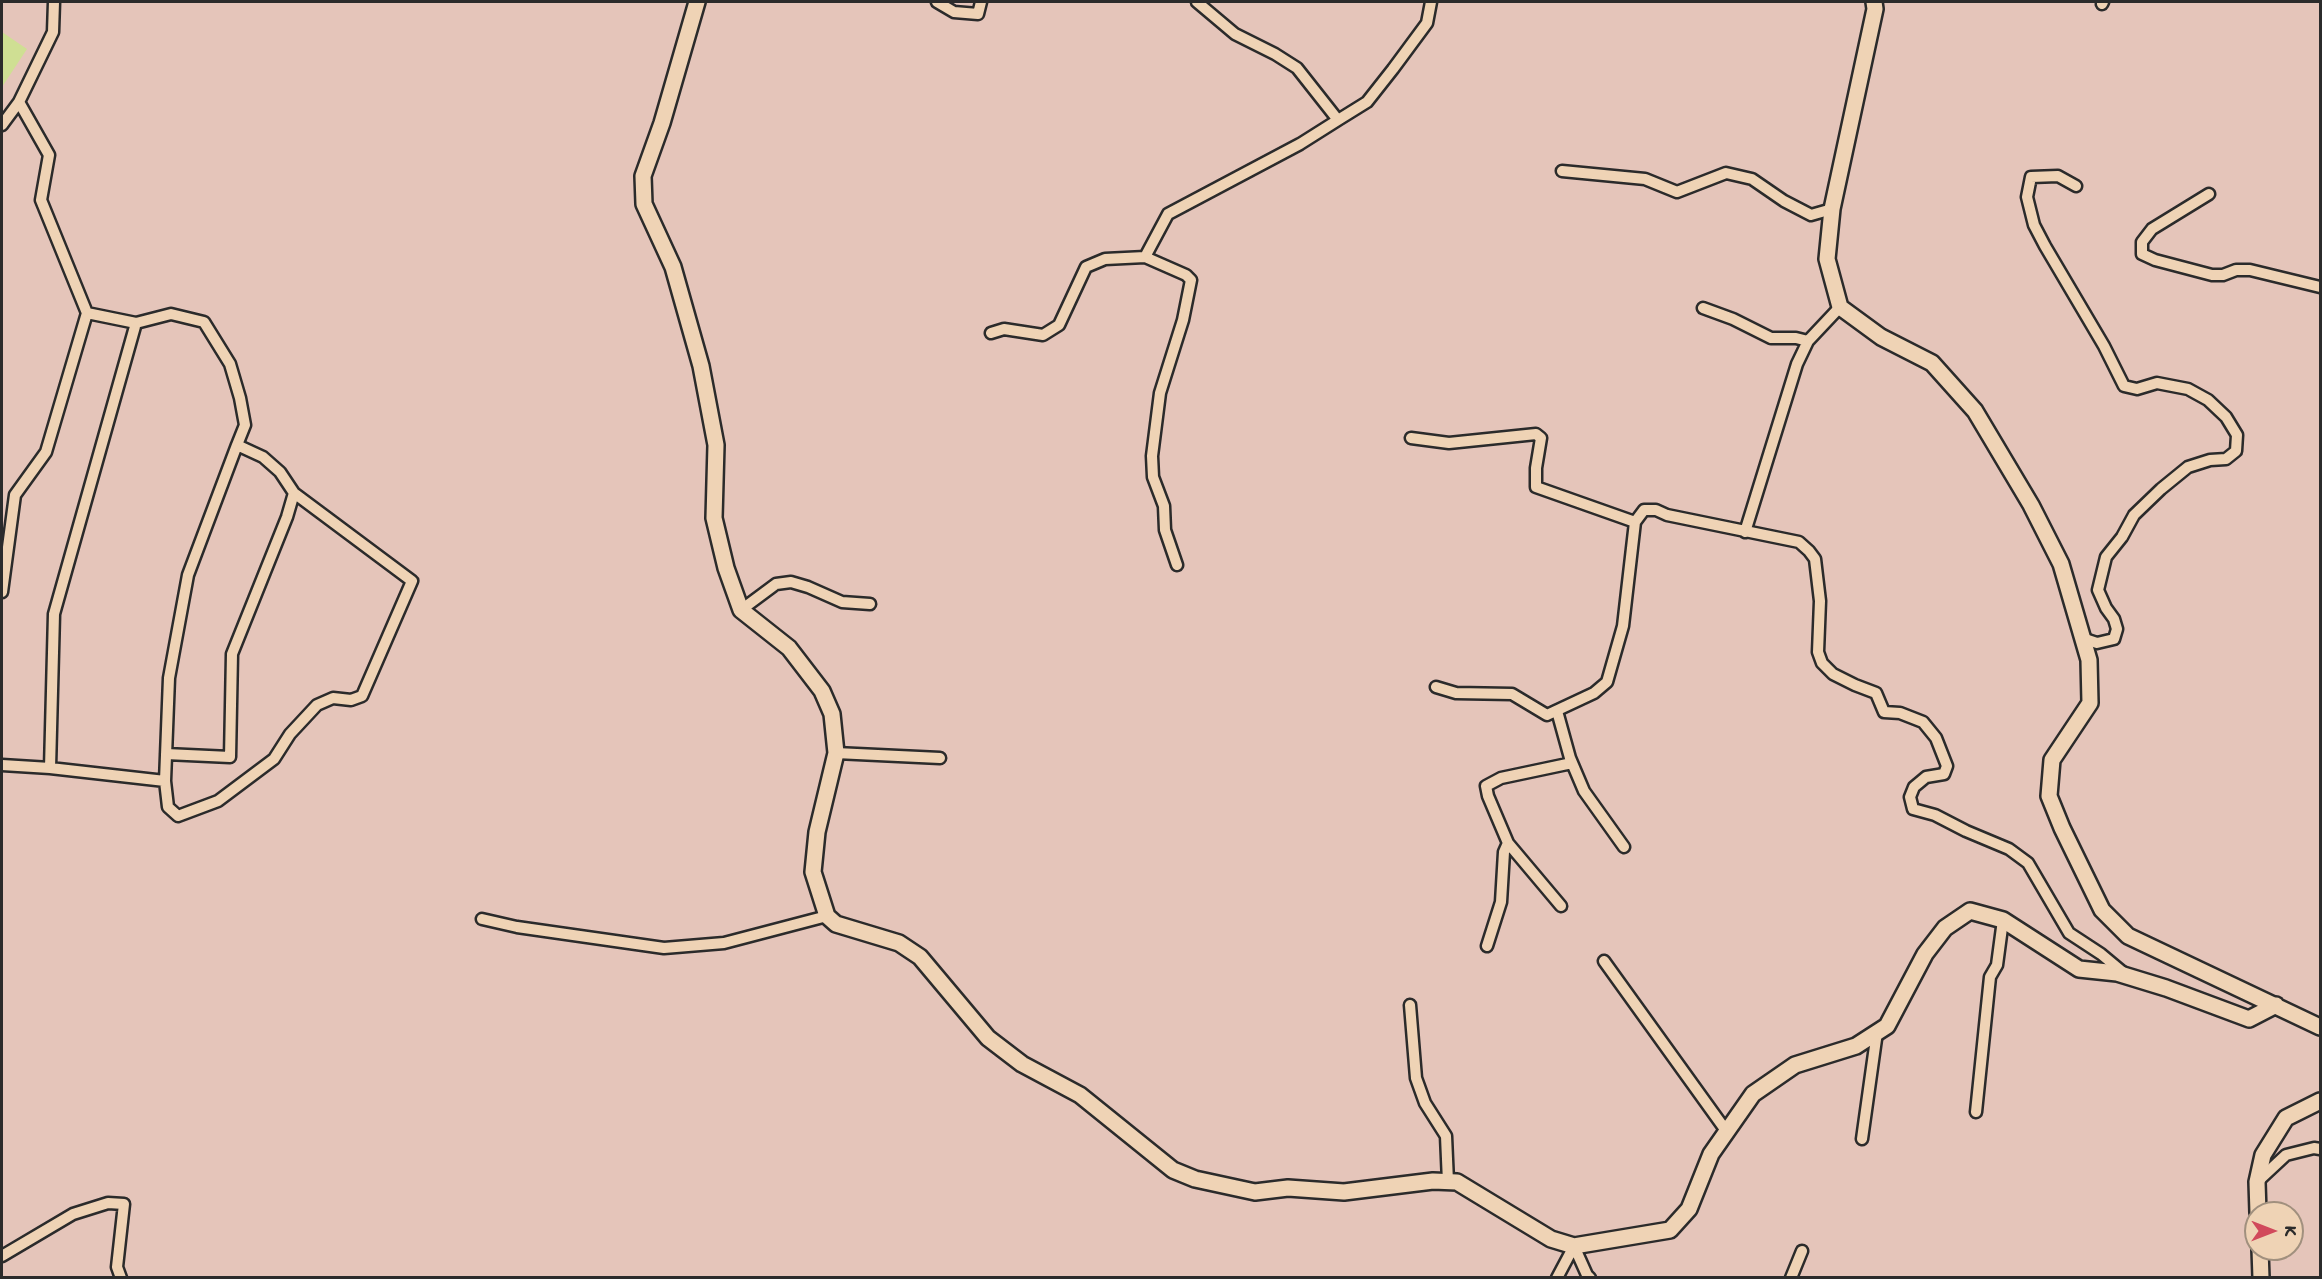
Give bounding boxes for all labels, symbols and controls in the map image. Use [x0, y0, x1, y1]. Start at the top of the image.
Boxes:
north arrow [2244, 1201, 2304, 1261]
text: K [2280, 1226, 2301, 1236]

